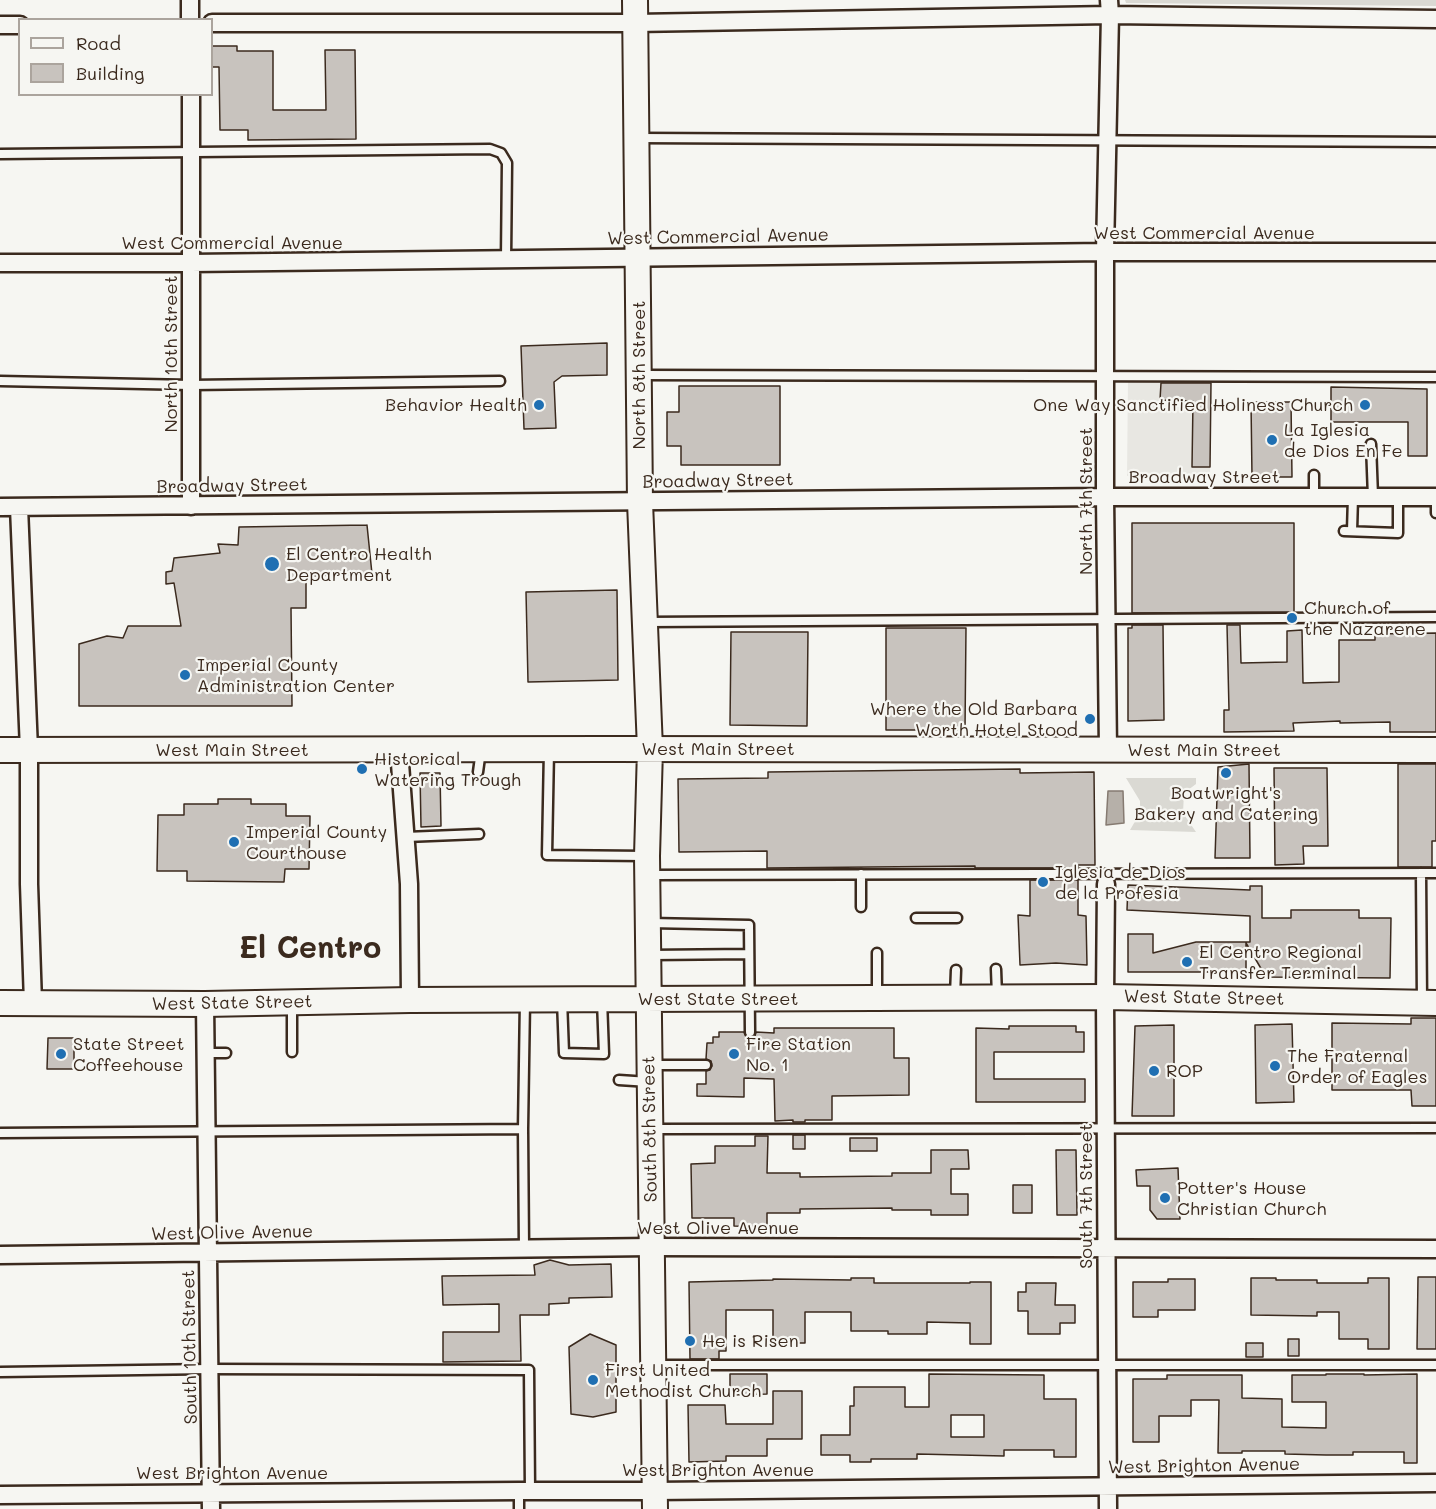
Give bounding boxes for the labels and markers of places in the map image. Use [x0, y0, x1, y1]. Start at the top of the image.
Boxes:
place label: Behavior Health [385, 394, 527, 416]
place label: One Way Sanctified Holiness Church [1033, 394, 1353, 416]
marker: Behavior Health [532, 398, 546, 412]
marker: One Way Sanctified Holiness Church [1358, 398, 1372, 412]
place label: La Iglesia de Dios En Fe [1284, 419, 1403, 462]
marker: La Iglesia de Dios En Fe [1265, 433, 1279, 447]
place label: El Centro Health Department [286, 543, 432, 586]
marker: El Centro Health Department [263, 555, 281, 573]
place label: Church of the Nazarene [1304, 597, 1426, 640]
marker: Church of the Nazarene [1285, 611, 1299, 625]
place label: Imperial County Administration Center [197, 654, 395, 696]
marker: Imperial County Administration Center [178, 668, 192, 682]
place label: Where the Old Barbara Worth Hotel Stood [870, 698, 1078, 740]
marker: Where the Old Barbara Worth Hotel Stood [1083, 712, 1097, 726]
place label: Historical Watering Trough [374, 748, 521, 790]
marker: Historical Watering Trough [355, 762, 369, 776]
marker: Boatwright's Bakery and Catering [1219, 766, 1233, 780]
place label: Boatwright's Bakery and Catering [1134, 782, 1318, 824]
place label: Imperial County Courthouse [246, 821, 387, 864]
marker: Imperial County Courthouse [227, 835, 241, 849]
place label: Iglesia de Dios de la Profesia [1055, 861, 1186, 904]
marker: Iglesia de Dios de la Profesia [1036, 875, 1050, 889]
place label: El Centro Regional Transfer Terminal [1199, 941, 1362, 984]
marker: El Centro Regional Transfer Terminal [1180, 955, 1194, 969]
place label: State Street Coffeehouse [73, 1033, 184, 1076]
place label: Fire Station No. 1 [746, 1033, 851, 1076]
place label: The Fraternal Order of Eagles [1287, 1045, 1427, 1088]
marker: State Street Coffeehouse [54, 1047, 68, 1061]
marker: Fire Station No. 1 [727, 1047, 741, 1061]
marker: The Fraternal Order of Eagles [1268, 1059, 1282, 1073]
place label: ROP [1166, 1060, 1203, 1082]
marker: ROP [1147, 1064, 1161, 1078]
place label: Potter's House Christian Church [1177, 1177, 1326, 1220]
marker: Potter's House Christian Church [1158, 1191, 1172, 1205]
place label: He is Risen [702, 1330, 799, 1352]
marker: He is Risen [683, 1334, 697, 1348]
place label: First United Methodist Church [605, 1359, 761, 1402]
marker: First United Methodist Church [586, 1373, 600, 1387]

